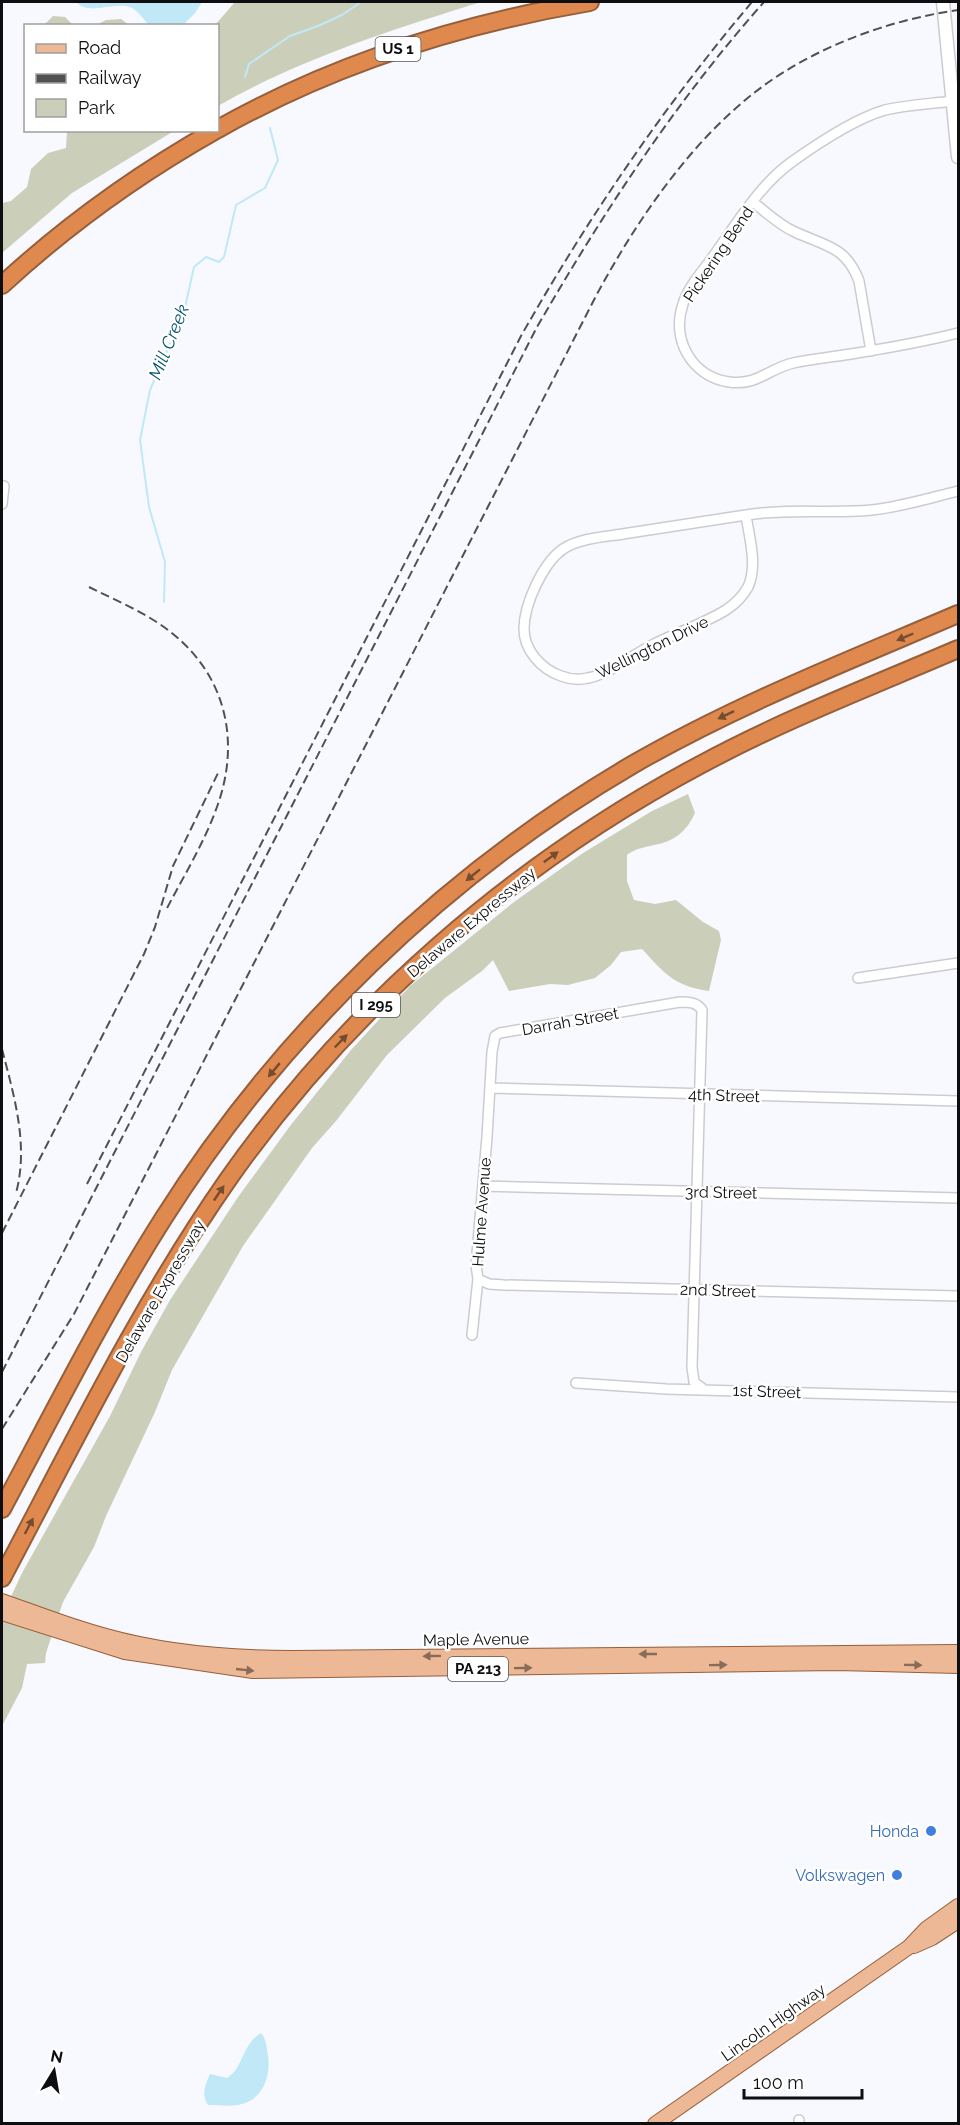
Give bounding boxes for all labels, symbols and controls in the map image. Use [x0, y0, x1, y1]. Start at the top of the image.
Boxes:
legend [24, 24, 219, 132]
text: Road [78, 37, 121, 58]
road number: US 1 [376, 37, 420, 61]
text: Railway [78, 67, 142, 88]
text: Park [78, 97, 115, 118]
street label: Pickering Bend [679, 203, 757, 306]
water label: Mill Creek [144, 301, 193, 382]
street label: Wellington Drive [593, 612, 712, 683]
one-way arrow [895, 632, 913, 642]
one-way arrow [718, 711, 735, 720]
one-way arrow [542, 851, 558, 863]
street label: Delaware Expressway [403, 863, 540, 982]
one-way arrow [465, 869, 481, 882]
road number: I 295 [352, 993, 400, 1017]
street label: Darrah Street [520, 1004, 621, 1039]
one-way arrow [334, 1033, 348, 1048]
one-way arrow [267, 1062, 280, 1078]
street label: 4th Street [688, 1085, 761, 1106]
street label: Hulme Avenue [468, 1157, 495, 1267]
street label: 3rd Street [685, 1182, 758, 1203]
one-way arrow [213, 1185, 225, 1201]
street label: Delaware Expressway [112, 1216, 209, 1366]
street label: 2nd Street [680, 1280, 757, 1301]
street label: 1st Street [732, 1381, 802, 1402]
one-way arrow [24, 1517, 34, 1534]
street label: Maple Avenue [423, 1629, 529, 1650]
one-way arrow [639, 1649, 658, 1659]
one-way arrow [423, 1651, 442, 1661]
road number: PA 213 [448, 1657, 508, 1681]
one-way arrow [709, 1660, 728, 1670]
one-way arrow [904, 1660, 923, 1670]
one-way arrow [514, 1663, 533, 1673]
one-way arrow [235, 1665, 254, 1675]
place label: Honda [870, 1822, 919, 1841]
marker: Honda [924, 1824, 938, 1838]
place label: Volkswagen [795, 1866, 885, 1885]
marker: Volkswagen [890, 1868, 904, 1882]
street label: Lincoln Highway [718, 1979, 829, 2065]
north arrow [24, 2041, 84, 2101]
text: N [49, 2046, 65, 2067]
scale bar [744, 2062, 862, 2100]
text: 100 m [753, 2072, 804, 2093]

